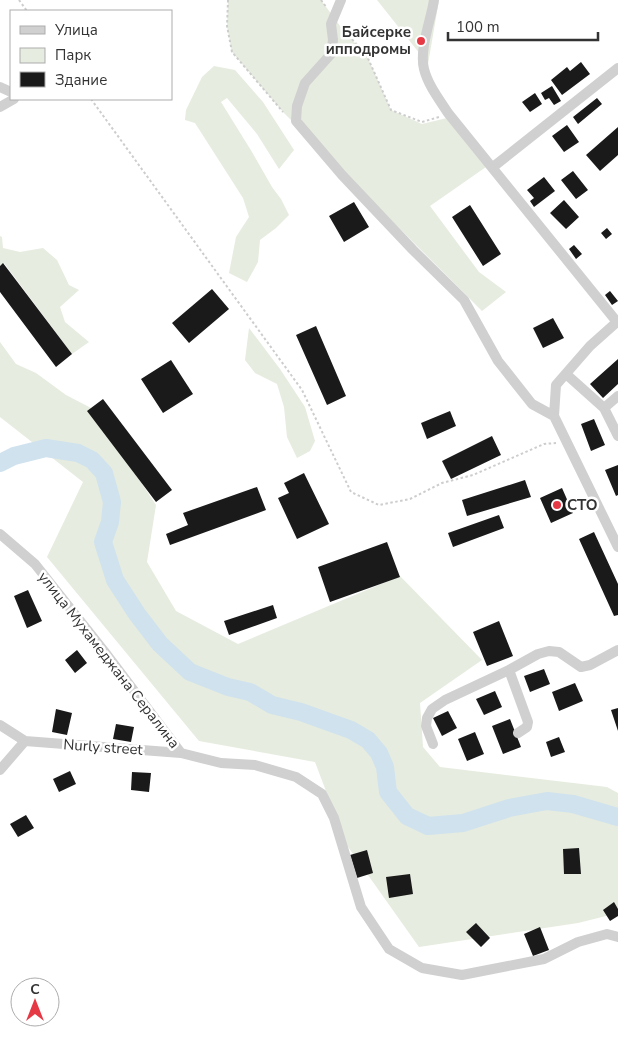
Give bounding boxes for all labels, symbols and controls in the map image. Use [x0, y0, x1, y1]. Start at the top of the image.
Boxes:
legend [10, 10, 172, 100]
scale bar [448, 10, 598, 42]
text: 100 m [456, 17, 500, 37]
text: Улица [54, 20, 98, 40]
place label: Байсерке ипподромы [326, 22, 411, 59]
marker: Байсерке ипподромы [415, 35, 427, 47]
text: Парк [55, 45, 91, 65]
text: Здание [55, 70, 107, 90]
place label: СТО [567, 495, 598, 515]
marker: СТО [551, 499, 563, 511]
street label: улица Мухамеджана Сералина [34, 568, 184, 752]
street label: Nurly street [63, 734, 144, 760]
north arrow [10, 977, 60, 1027]
text: С [30, 980, 40, 999]

